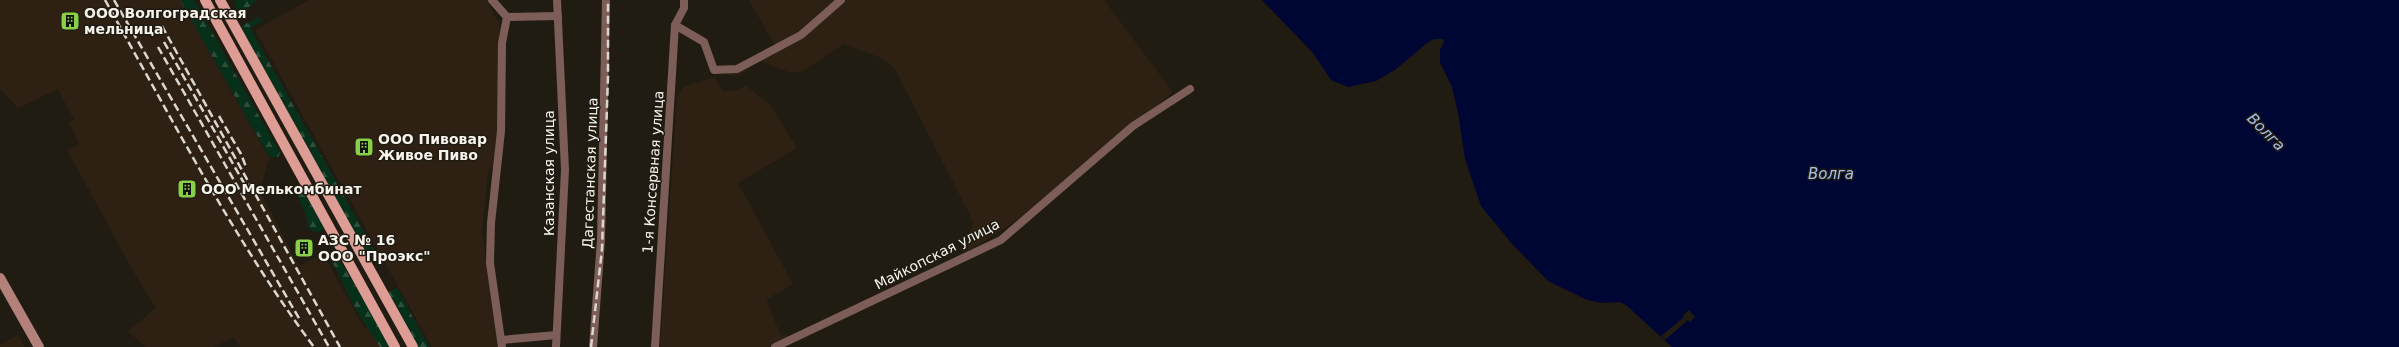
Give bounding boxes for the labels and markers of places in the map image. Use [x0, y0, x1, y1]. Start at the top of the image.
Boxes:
place label: ООО Волгоградская мельница [84, 5, 246, 37]
building icon: ООО Волгоградская мельница [59, 10, 81, 32]
place label: ООО Пивовар Живое Пиво [378, 131, 487, 163]
building icon: ООО Пивовар Живое Пиво [353, 136, 375, 158]
building icon: ООО Мелькомбинат [176, 178, 198, 200]
place label: ООО Мелькомбинат [201, 181, 362, 197]
place label: АЗС № 16 ООО "Проэкс" [318, 232, 431, 264]
building icon: АЗС № 16 ООО "Проэкс" [293, 237, 315, 259]

